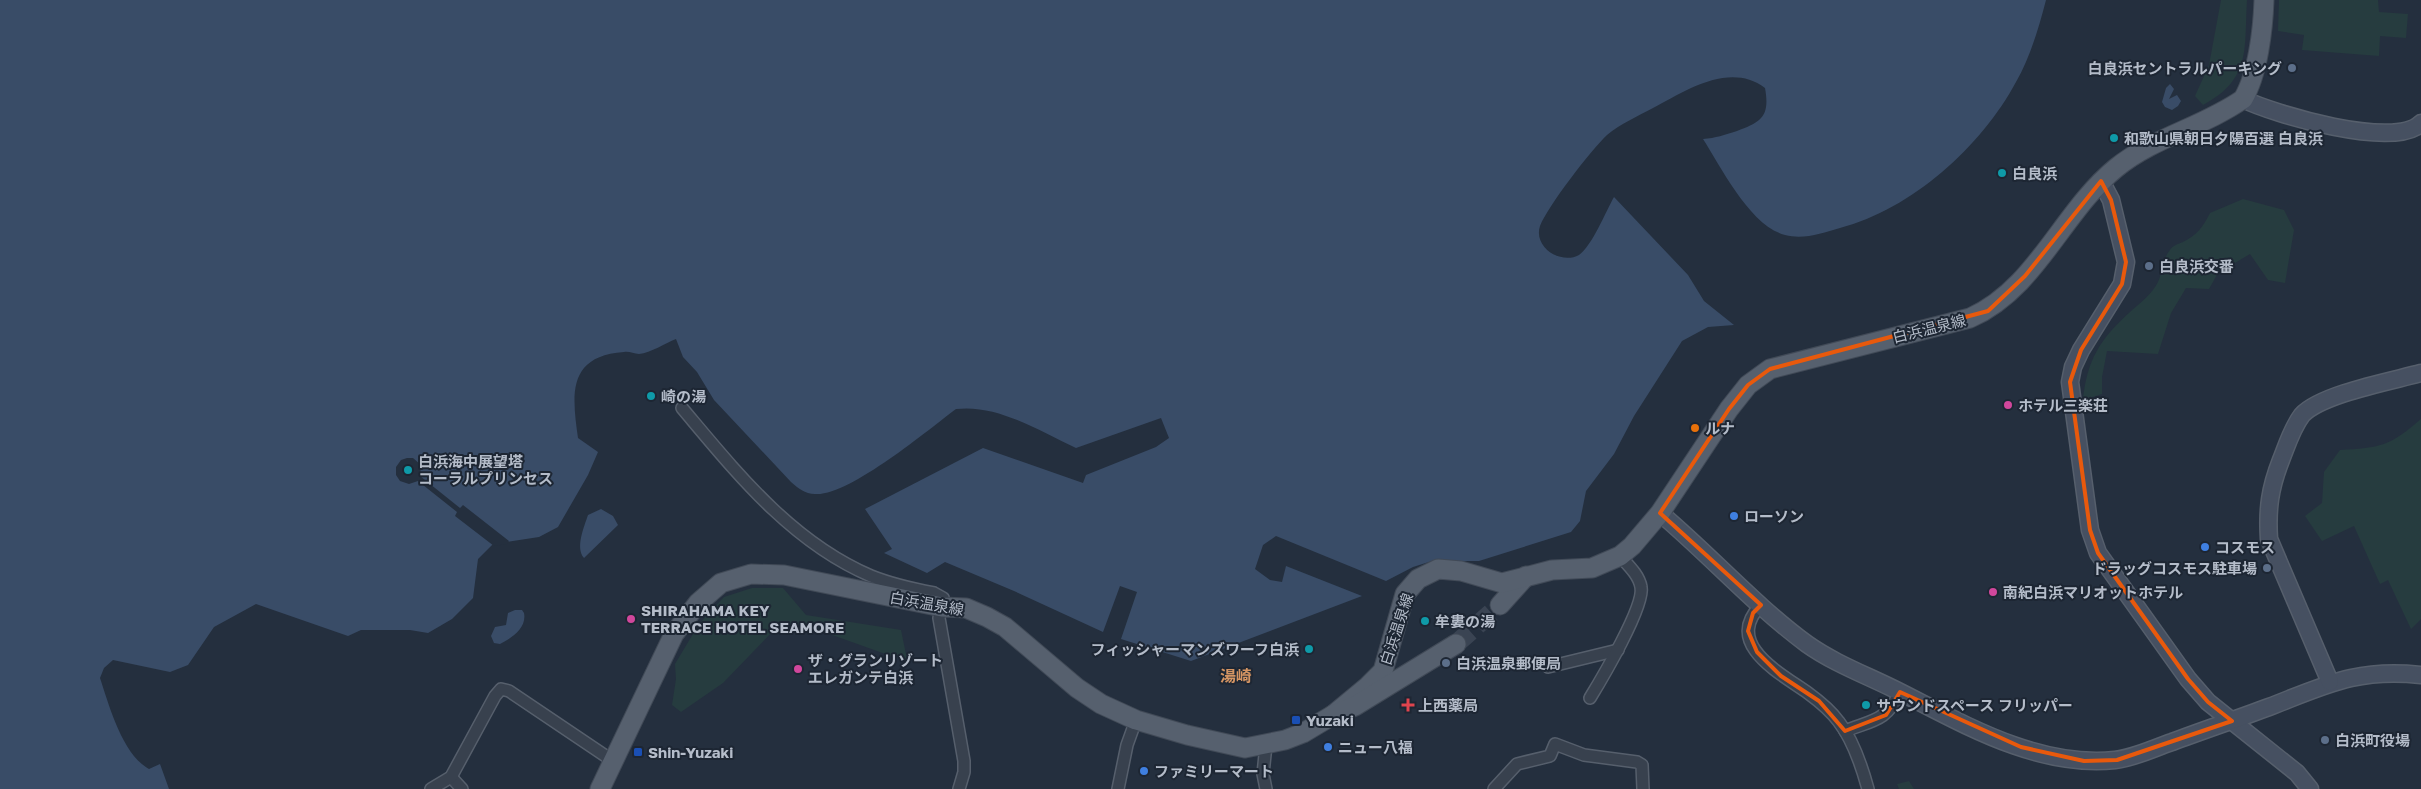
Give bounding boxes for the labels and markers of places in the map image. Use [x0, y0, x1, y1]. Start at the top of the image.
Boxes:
place label: 白良浜セントラルパーキング [2087, 59, 2282, 77]
marker: 白良浜セントラルパーキング [2286, 62, 2298, 74]
place label: 和歌山県朝日夕陽百選 白良浜 [2124, 129, 2324, 147]
marker: 和歌山県朝日夕陽百選 白良浜 [2108, 132, 2120, 144]
place label: 白良浜 [2012, 164, 2058, 182]
marker: 白良浜 [1996, 167, 2008, 179]
place label: 白良浜交番 [2159, 257, 2234, 275]
marker: 白良浜交番 [2143, 260, 2155, 272]
place label: 崎の湯 [661, 387, 706, 405]
marker: 崎の湯 [645, 390, 657, 402]
place label: ホテル三楽荘 [2018, 396, 2108, 414]
marker: ホテル三楽荘 [2002, 399, 2014, 411]
place label: ルナ [1705, 419, 1735, 437]
marker: ルナ [1689, 422, 1701, 434]
place label: 白浜海中展望塔 コーラルプリンセス [418, 452, 553, 487]
marker: 白浜海中展望塔 コーラルプリンセス [402, 464, 414, 476]
place label: ローソン [1744, 507, 1804, 525]
marker: ローソン [1728, 510, 1740, 522]
place label: コスモス [2215, 538, 2275, 556]
marker: コスモス [2199, 541, 2211, 553]
place label: ドラッグコスモス駐車場 [2092, 559, 2257, 577]
marker: ドラッグコスモス駐車場 [2261, 562, 2273, 574]
place label: 南紀白浜マリオットホテル [2003, 583, 2183, 601]
marker: 南紀白浜マリオットホテル [1987, 586, 1999, 598]
place label: SHIRAHAMA KEY TERRACE HOTEL SEAMORE [641, 601, 844, 636]
place label: 牟婁の湯 [1435, 612, 1495, 630]
marker: SHIRAHAMA KEY TERRACE HOTEL SEAMORE [625, 613, 637, 625]
marker: 牟婁の湯 [1419, 615, 1431, 627]
place label: フィッシャーマンズワーフ白浜 [1090, 640, 1300, 658]
marker: フィッシャーマンズワーフ白浜 [1303, 643, 1315, 655]
place label: ザ・グランリゾート エレガンテ白浜 [808, 651, 943, 686]
place label: 白浜温泉郵便局 [1456, 654, 1561, 672]
marker: 白浜温泉郵便局 [1440, 657, 1452, 669]
marker: ザ・グランリゾート エレガンテ白浜 [792, 663, 804, 675]
place label: 上西薬局 [1418, 696, 1478, 714]
place label: サウンドスペース フリッパー [1876, 696, 2073, 714]
marker: 上西薬局 [1402, 699, 1414, 711]
marker: サウンドスペース フリッパー [1860, 699, 1872, 711]
place label: Yuzaki [1306, 711, 1354, 729]
marker: Yuzaki [1290, 714, 1302, 726]
place label: 白浜町役場 [2335, 731, 2410, 749]
marker: 白浜町役場 [2319, 734, 2331, 746]
place label: ニュー八福 [1338, 738, 1413, 756]
marker: ニュー八福 [1322, 741, 1334, 753]
place label: Shin-Yuzaki [648, 743, 733, 761]
marker: Shin-Yuzaki [632, 746, 644, 758]
place label: ファミリーマート [1154, 762, 1274, 780]
marker: ファミリーマート [1138, 765, 1150, 777]

